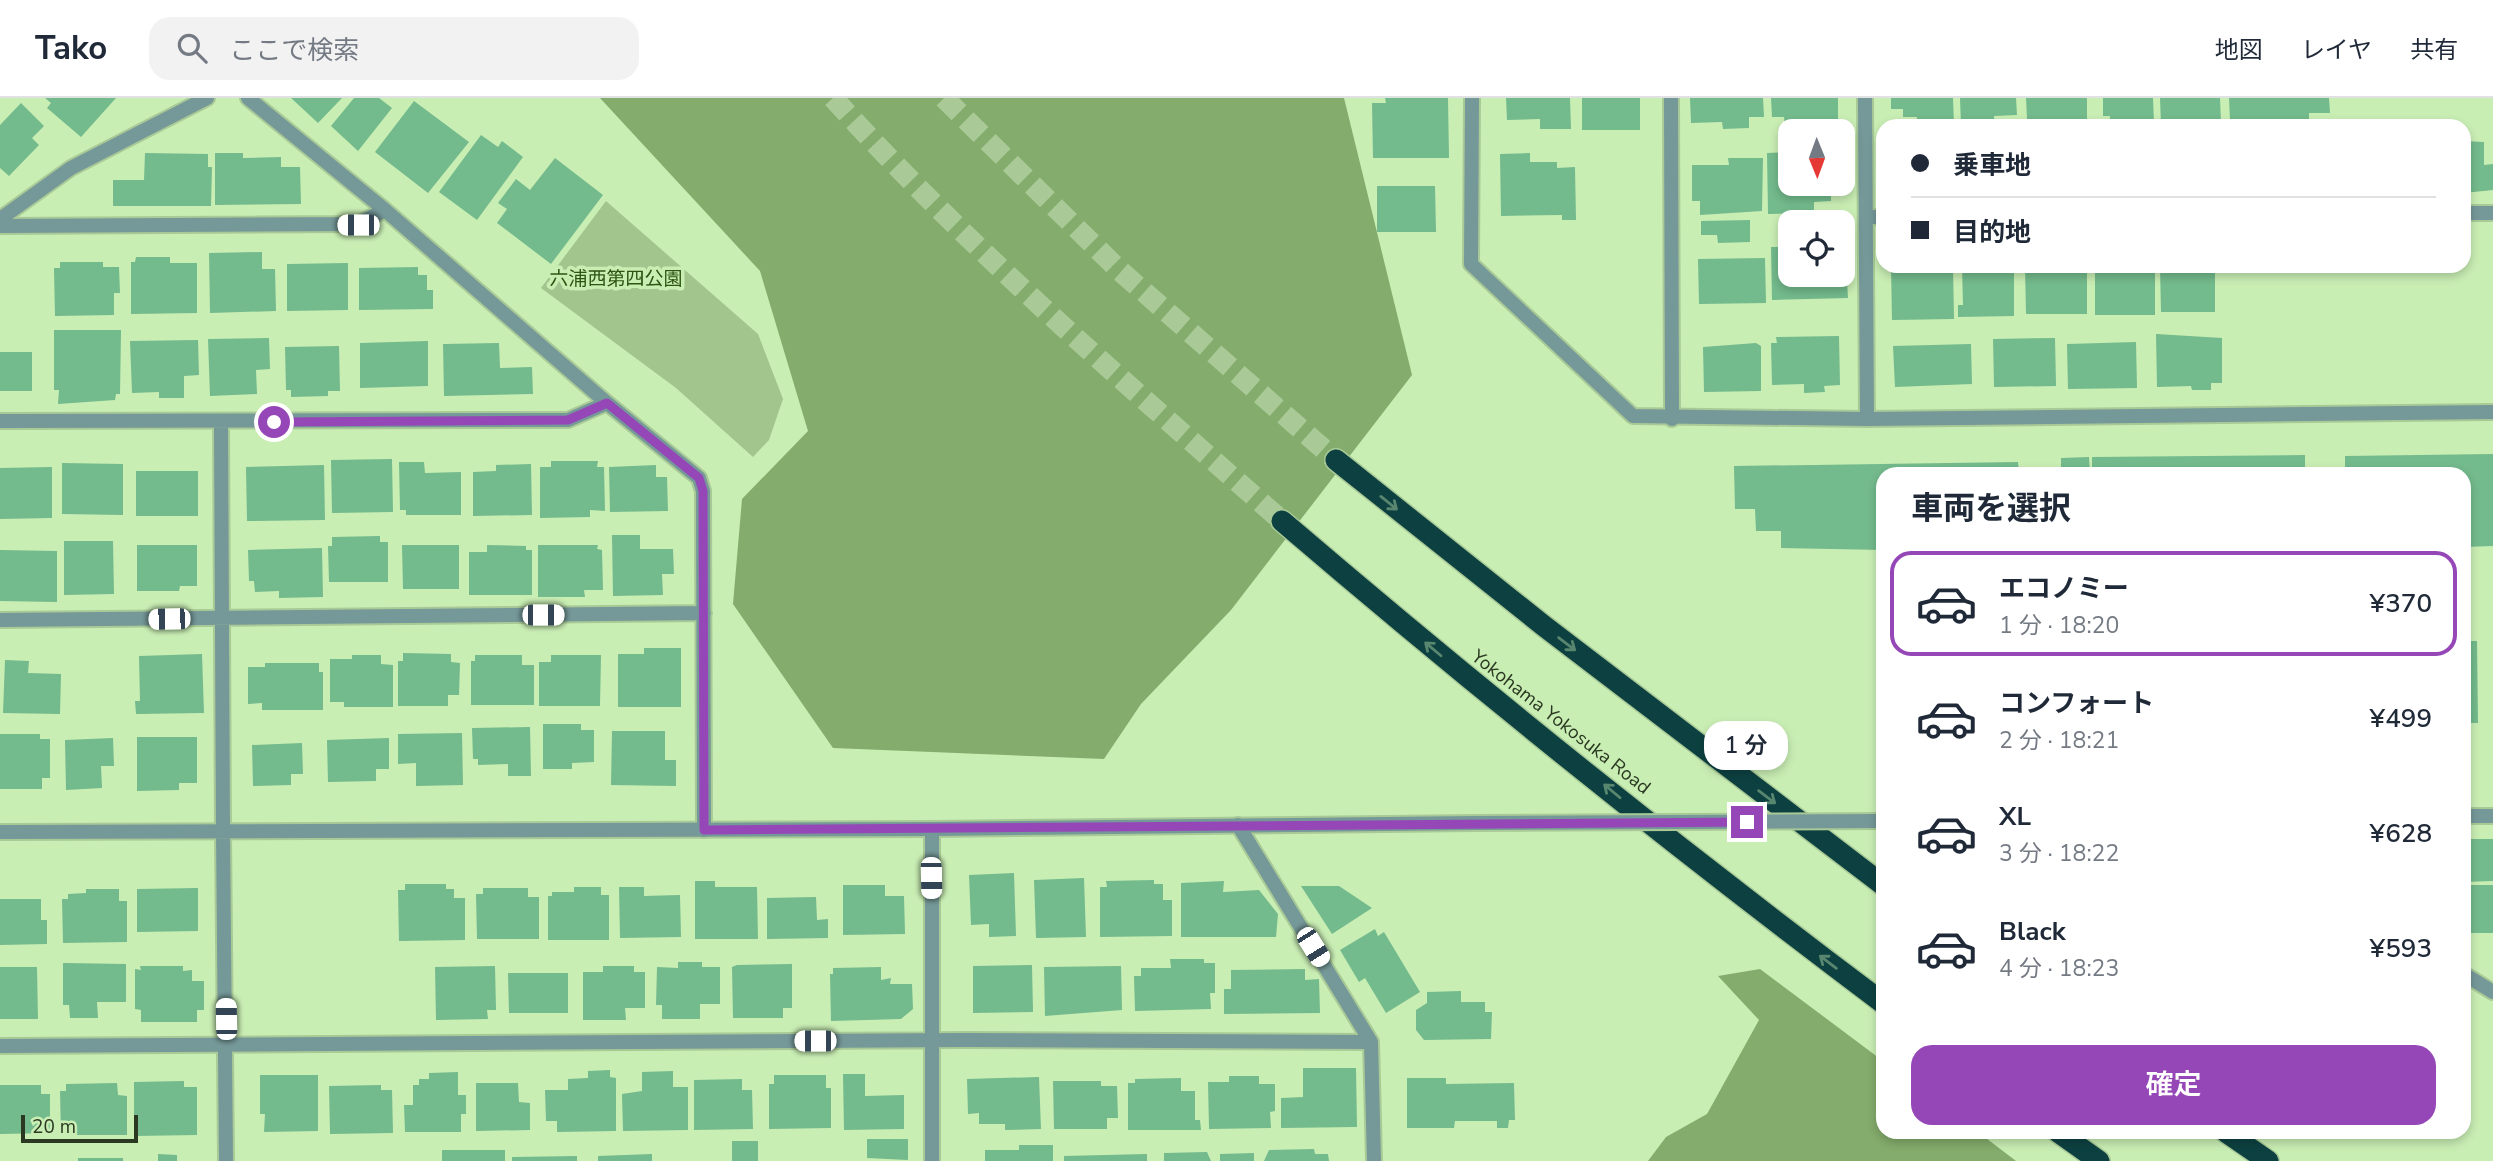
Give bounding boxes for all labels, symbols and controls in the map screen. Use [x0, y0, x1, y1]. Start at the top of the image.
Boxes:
search box [149, 17, 639, 80]
text: Tako [35, 26, 107, 71]
icon: search [173, 29, 211, 67]
text: ここで検索 [229, 33, 359, 68]
text: 地図 [2215, 34, 2263, 66]
text: レイヤ [2301, 34, 2372, 66]
text: 共有 [2410, 34, 2458, 66]
north arrow [1778, 119, 1855, 196]
map controls [1778, 119, 1855, 287]
text: 乗車地 [1953, 148, 2031, 183]
button: locate [1778, 210, 1855, 287]
car [338, 215, 380, 236]
text: 目的地 [1953, 215, 2031, 250]
park label: 六浦西第四公園 [549, 266, 683, 292]
route start [258, 406, 290, 438]
text: 車両を選択 [1911, 487, 2071, 530]
one-way arrow [1379, 495, 1398, 510]
text: エコノミー [1999, 571, 2129, 606]
icon: car [1915, 572, 1978, 635]
text: ¥370 [2370, 586, 2432, 621]
car [523, 605, 565, 626]
car [148, 608, 191, 630]
text: 1 分 · 18:20 [1999, 610, 2119, 641]
one-way arrow [1557, 637, 1576, 651]
one-way arrow [1425, 642, 1443, 657]
street label: Yokohama Yokosuka Road [1465, 643, 1656, 800]
text: コンフォート [1999, 686, 2154, 721]
icon: car [1915, 687, 1978, 750]
text: ¥499 [2370, 701, 2432, 736]
callout: 1 分 [1705, 720, 1789, 770]
text: 2 分 · 18:21 [1999, 725, 2119, 756]
text: 1 分 [1725, 730, 1767, 761]
one-way arrow [1603, 783, 1621, 799]
one-way arrow [1758, 789, 1777, 804]
text: XL [1999, 799, 2031, 834]
icon: car [1915, 802, 1978, 865]
route end [1731, 806, 1763, 838]
text: ¥628 [2370, 816, 2432, 851]
text: 3 分 · 18:22 [1999, 838, 2119, 869]
car [921, 857, 942, 899]
text: Black [1999, 914, 2066, 949]
icon: car [1915, 917, 1978, 980]
car [1293, 924, 1334, 970]
text: ¥593 [2370, 931, 2432, 966]
text: 4 分 · 18:23 [1999, 953, 2119, 984]
one-way arrow [1819, 955, 1838, 970]
car [216, 998, 237, 1040]
car [795, 1031, 837, 1052]
button: 確定 [1911, 1045, 2436, 1125]
scale bar [21, 1112, 138, 1144]
text: 20 m [32, 1114, 76, 1140]

